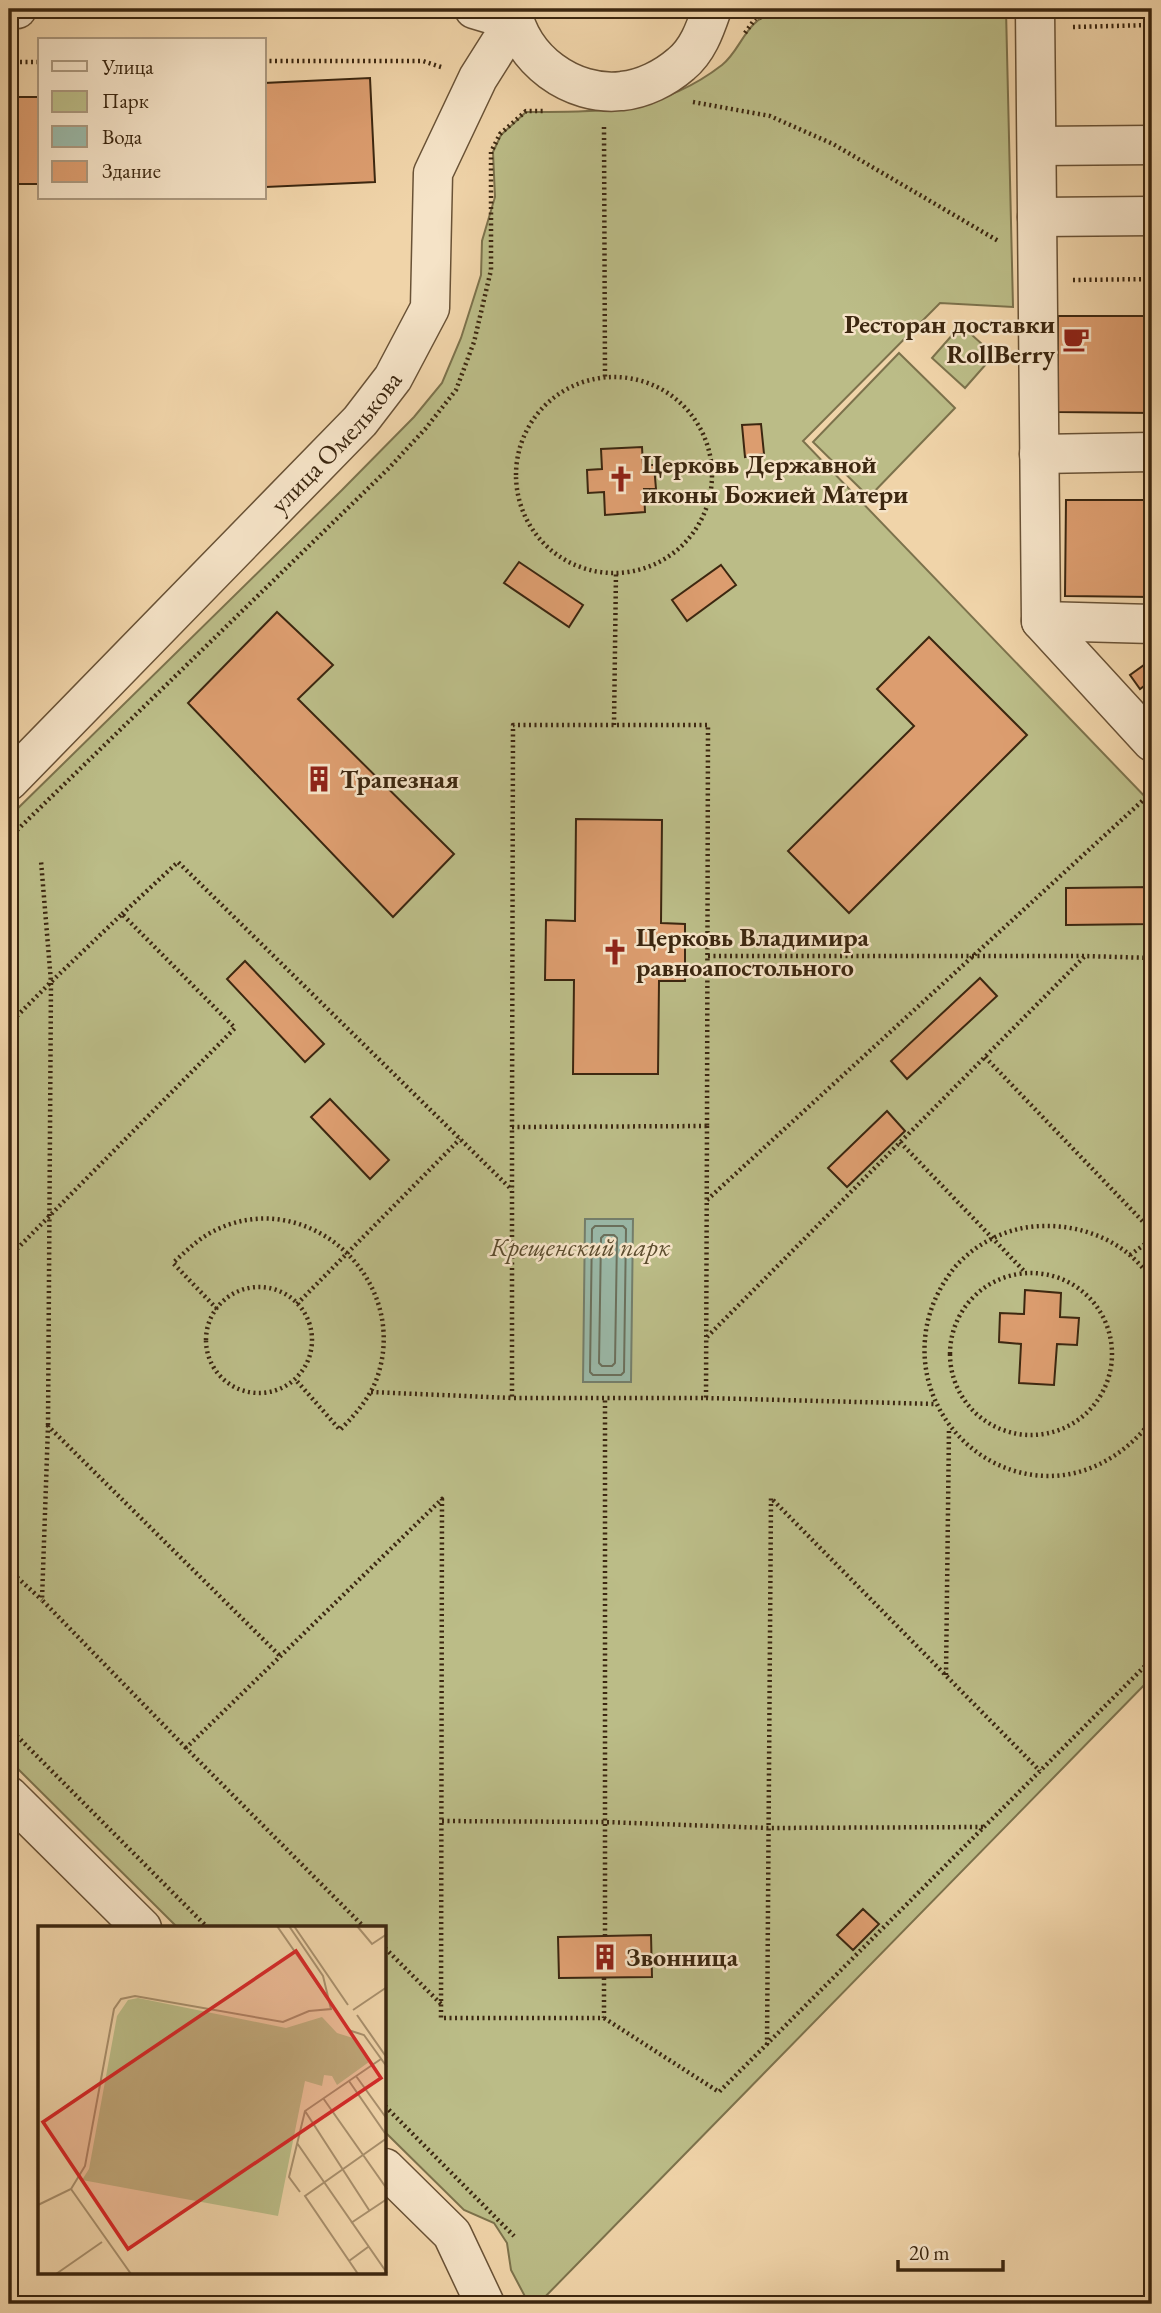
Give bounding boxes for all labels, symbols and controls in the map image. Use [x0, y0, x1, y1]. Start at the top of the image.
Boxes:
legend [38, 38, 266, 200]
text: Улица [101, 53, 154, 80]
text: Парк [102, 87, 149, 114]
text: Вода [102, 123, 143, 150]
text: Здание [102, 157, 161, 184]
place label: Ресторан доставки RollBerry [844, 307, 1055, 371]
cafe icon: Ресторан доставки RollBerry [1061, 324, 1091, 354]
street label: улица Омелькова [262, 364, 410, 520]
place label: Церковь Державной иконы Божией Матери [642, 447, 908, 511]
church icon: Церковь Державной иконы Божией Матери [606, 464, 636, 494]
place label: Трапезная [340, 762, 459, 796]
building icon: Трапезная [304, 764, 334, 794]
place label: Церковь Владимира равноапостольного [636, 920, 869, 984]
church icon: Церковь Владимира равноапостольного [600, 937, 630, 967]
park label: Крещенский парк [489, 1230, 671, 1264]
inset map [38, 1926, 387, 2274]
place label: Звонница [626, 1940, 739, 1974]
building icon: Звонница [590, 1942, 620, 1972]
scale bar [898, 2229, 1004, 2273]
text: 20 m [909, 2239, 950, 2266]

